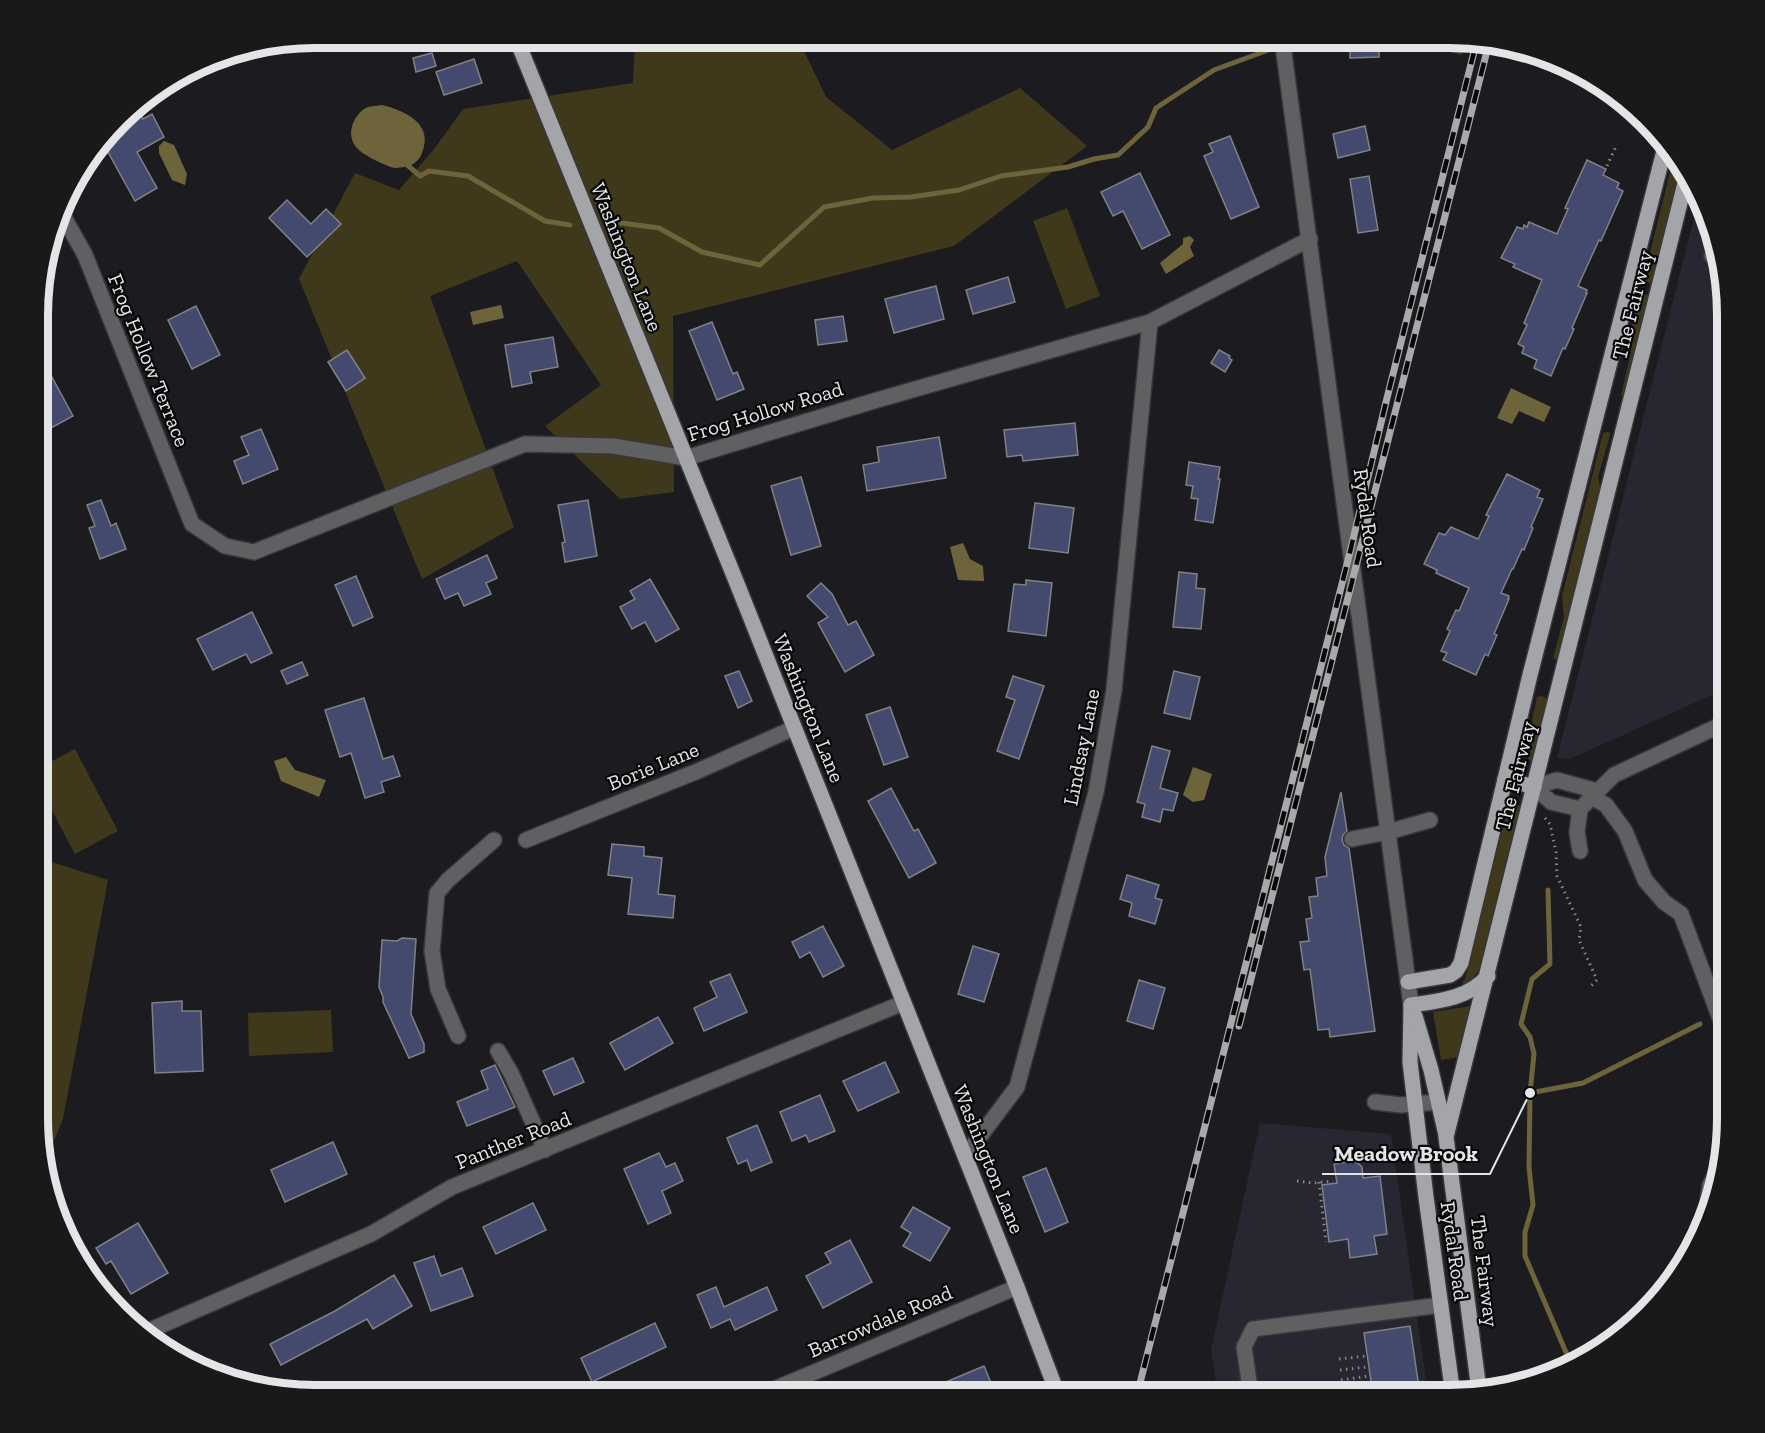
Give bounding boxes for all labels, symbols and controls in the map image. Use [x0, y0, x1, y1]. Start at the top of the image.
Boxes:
street label: Washington Lane [586, 179, 668, 335]
street label: The Fairway [1606, 247, 1658, 362]
street label: Frog Hollow Terrace [103, 270, 195, 450]
street label: Frog Hollow Road [684, 375, 846, 446]
street label: Rydal Road [1349, 467, 1387, 570]
street label: Washington Lane [768, 630, 850, 786]
street label: Lindsay Lane [1057, 686, 1105, 807]
street label: The Fairway [1489, 718, 1541, 833]
street label: Borie Lane [604, 736, 702, 796]
street label: Washington Lane [948, 1081, 1030, 1237]
street label: Panther Road [452, 1105, 575, 1174]
callout: Meadow Brook [1322, 1134, 1490, 1174]
text: Meadow Brook [1334, 1140, 1478, 1167]
street label: Rydal Road [1436, 1200, 1474, 1303]
street label: The Fairway [1466, 1214, 1504, 1328]
street label: Barrowdale Road [804, 1279, 956, 1363]

